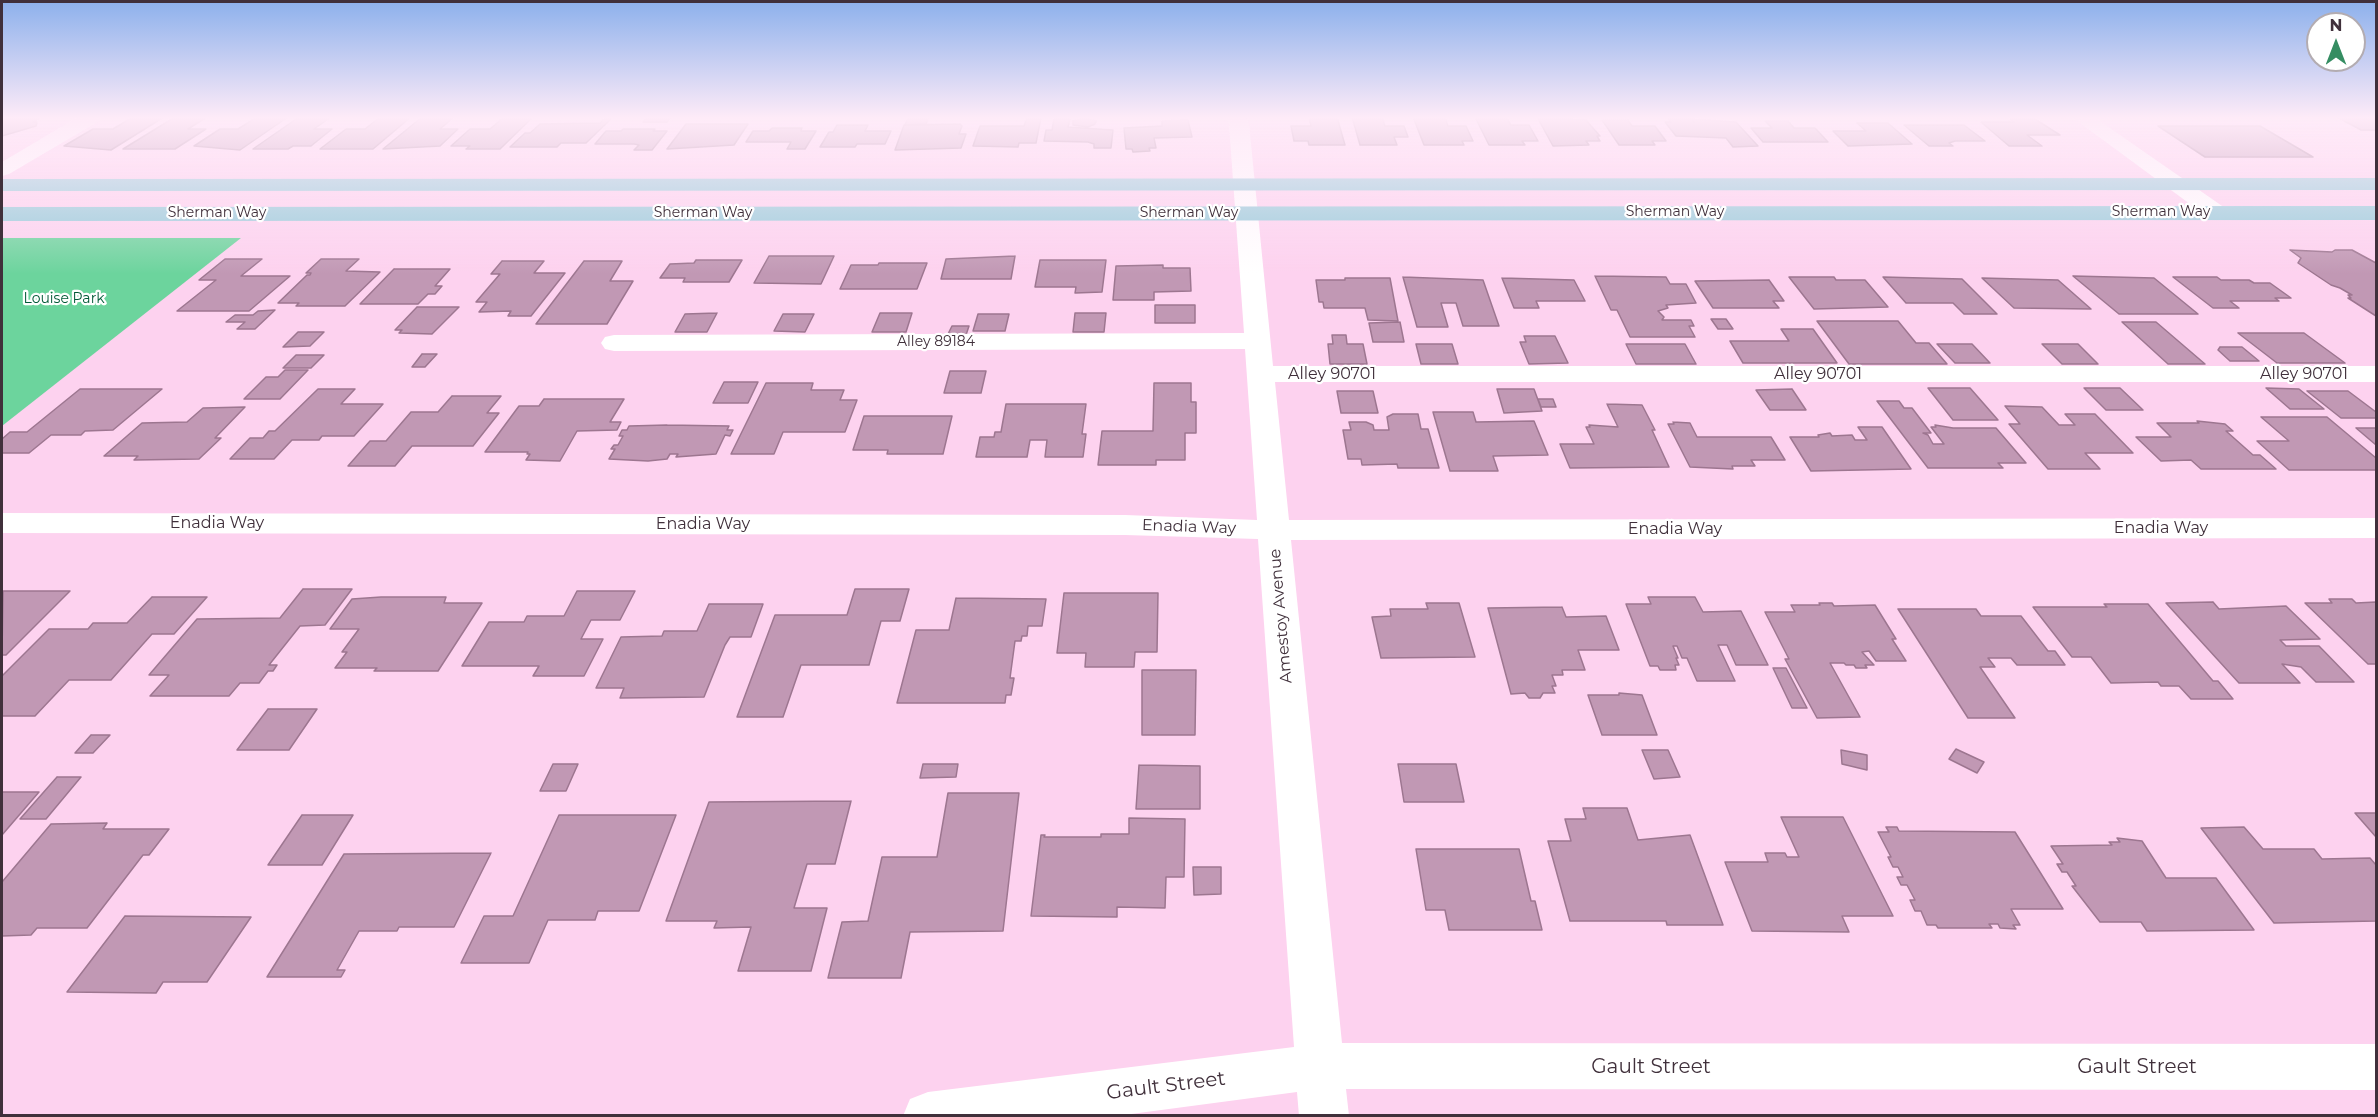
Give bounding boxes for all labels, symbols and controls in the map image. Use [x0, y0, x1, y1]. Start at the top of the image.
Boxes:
north arrow [2306, 12, 2366, 72]
text: N [2330, 16, 2342, 35]
street label: Sherman Way [1626, 204, 1724, 220]
street label: Sherman Way [2112, 204, 2210, 220]
street label: Sherman Way [168, 205, 266, 221]
street label: Sherman Way [654, 205, 752, 221]
street label: Sherman Way [1140, 205, 1238, 221]
park label: Louise Park [23, 291, 105, 307]
street label: Alley 89184 [897, 334, 975, 350]
street label: Alley 90701 [1288, 364, 1376, 384]
street label: Alley 90701 [1774, 364, 1862, 384]
street label: Alley 90701 [2260, 364, 2348, 384]
street label: Enadia Way [170, 513, 264, 533]
street label: Enadia Way [656, 514, 750, 534]
street label: Enadia Way [1141, 516, 1237, 538]
street label: Enadia Way [2114, 518, 2208, 538]
street label: Enadia Way [1628, 519, 1722, 539]
street label: Amestoy Avenue [1266, 548, 1296, 684]
street label: Gault Street [1591, 1055, 1711, 1079]
street label: Gault Street [2077, 1055, 2197, 1079]
street label: Gault Street [1105, 1067, 1227, 1105]

